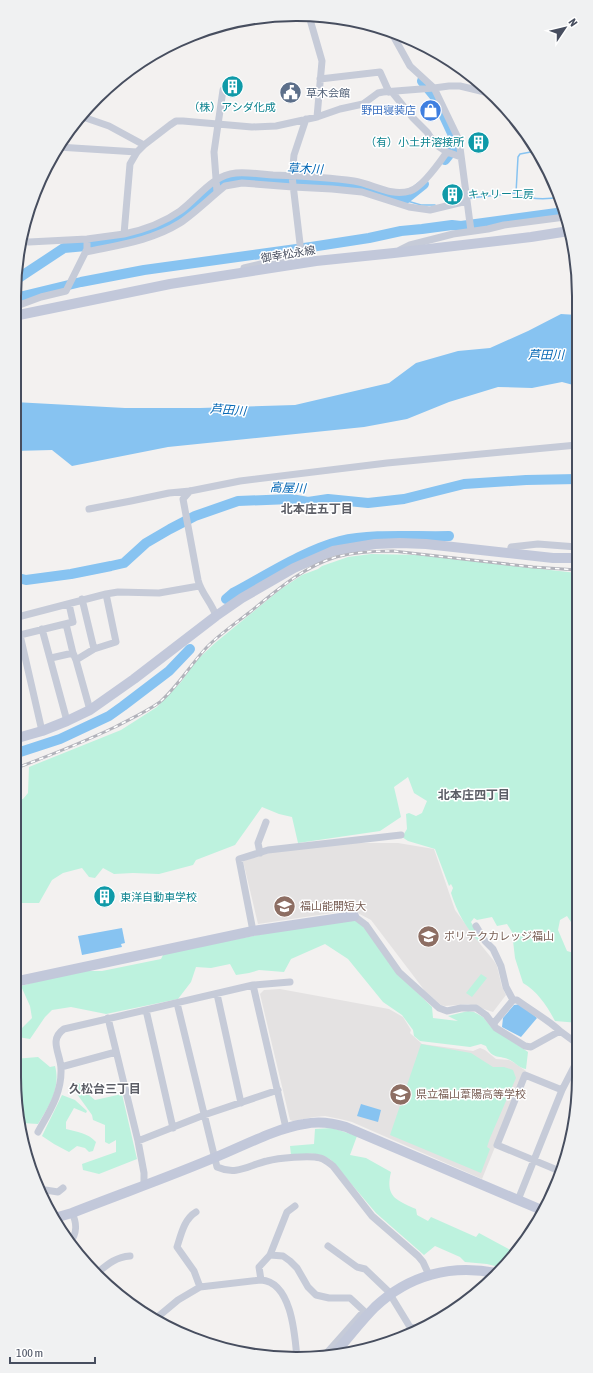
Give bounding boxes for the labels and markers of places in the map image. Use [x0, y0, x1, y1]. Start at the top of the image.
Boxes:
building icon: （株）アシダ化成 [219, 74, 245, 100]
public building icon: 草木会館 [278, 80, 304, 106]
place label: 草木会館 [306, 87, 350, 99]
shop icon: 野田寝装店 [418, 97, 444, 123]
place label: （株）アシダ化成 [188, 101, 276, 113]
place label: 野田寝装店 [361, 104, 416, 116]
building icon: （有）小土井溶接所 [466, 129, 492, 155]
place label: （有）小土井溶接所 [365, 136, 465, 148]
building icon: キャリー工房 [439, 181, 465, 207]
place label: キャリー工房 [468, 188, 534, 200]
building icon: 東洋自動車学校 [92, 884, 118, 910]
place label: 東洋自動車学校 [120, 891, 197, 903]
school or university icon: 福山能開短大 [271, 893, 297, 919]
place label: 福山能開短大 [300, 900, 366, 912]
school or university icon: ポリテクカレッジ福山 [415, 923, 441, 949]
place label: ポリテクカレッジ福山 [444, 930, 554, 942]
school or university icon: 県立福山葦陽高等学校 [387, 1081, 413, 1107]
place label: 県立福山葦陽高等学校 [416, 1088, 526, 1100]

